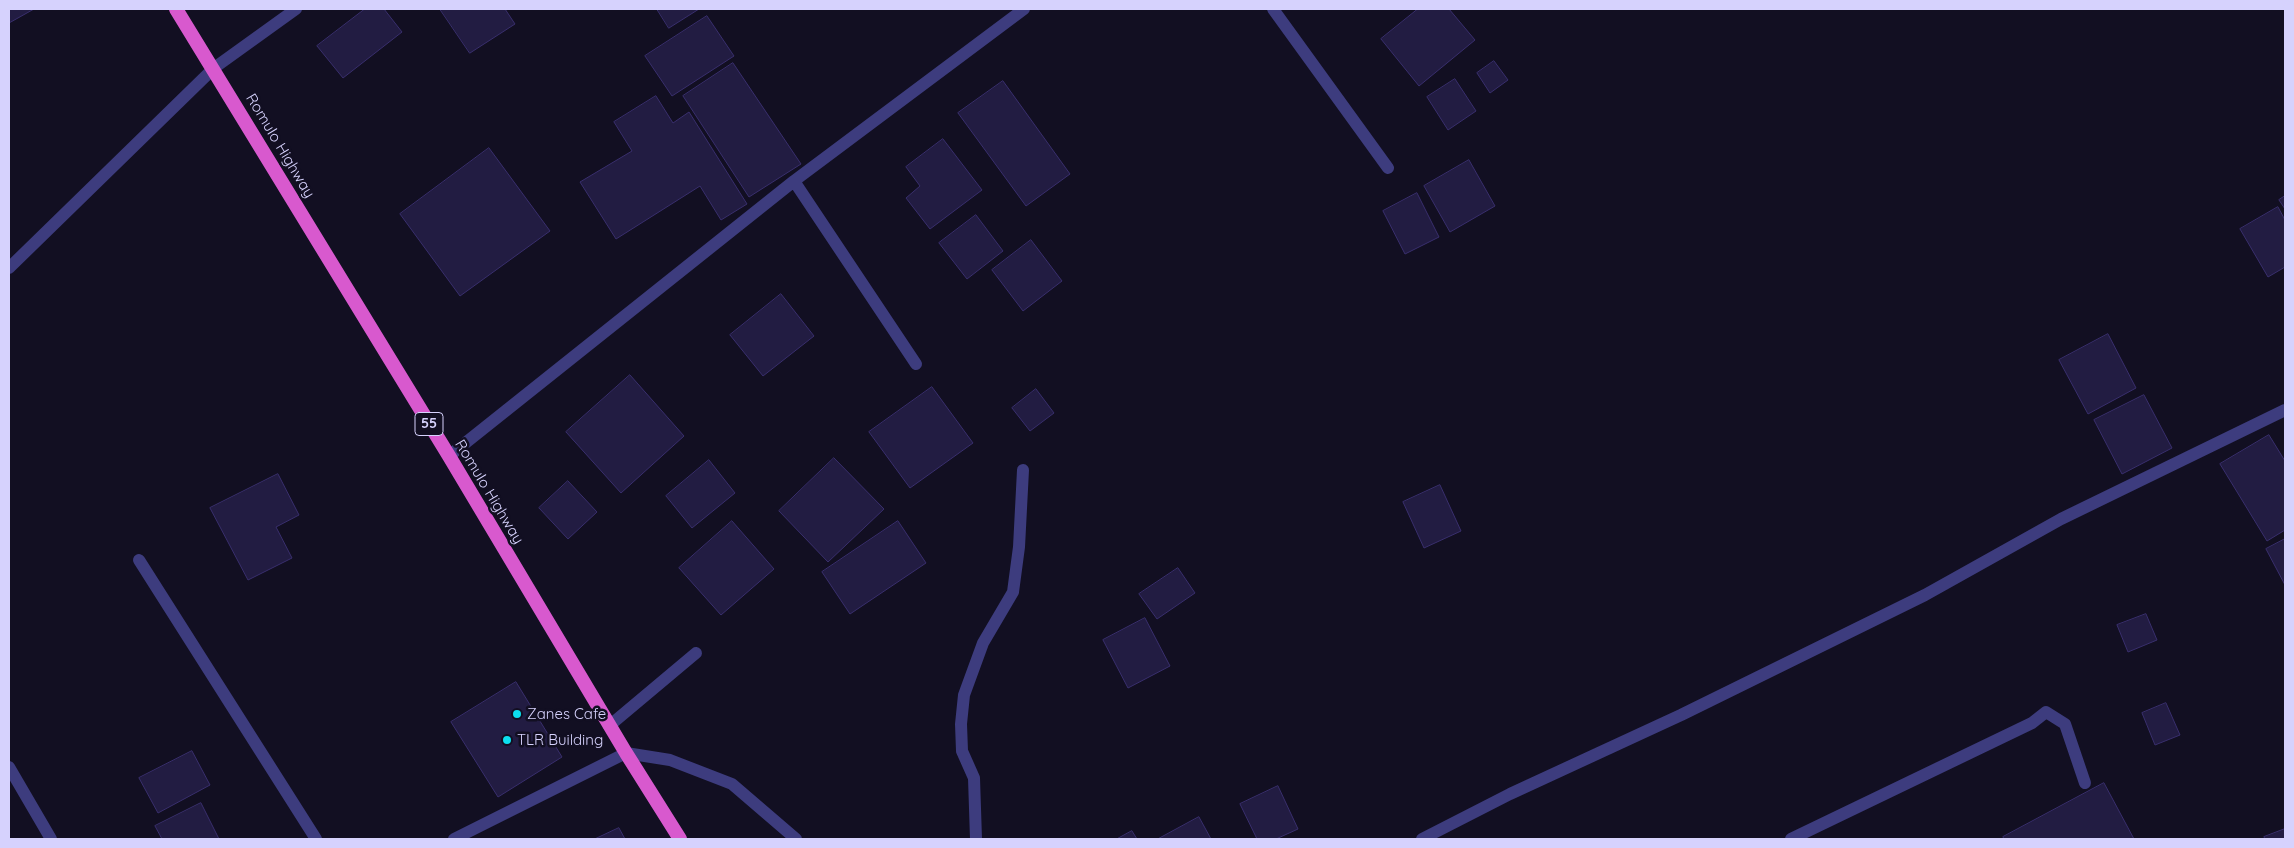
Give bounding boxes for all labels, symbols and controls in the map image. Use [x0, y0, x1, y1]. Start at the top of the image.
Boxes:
street label: Romulo Highway [242, 91, 318, 201]
road number: 55 [415, 412, 443, 436]
street label: Romulo Highway [451, 437, 527, 547]
place label: Zanes Cafe [527, 705, 606, 723]
marker: Zanes Cafe [511, 708, 523, 720]
place label: TLR Building [517, 731, 603, 749]
marker: TLR Building [501, 734, 513, 746]

